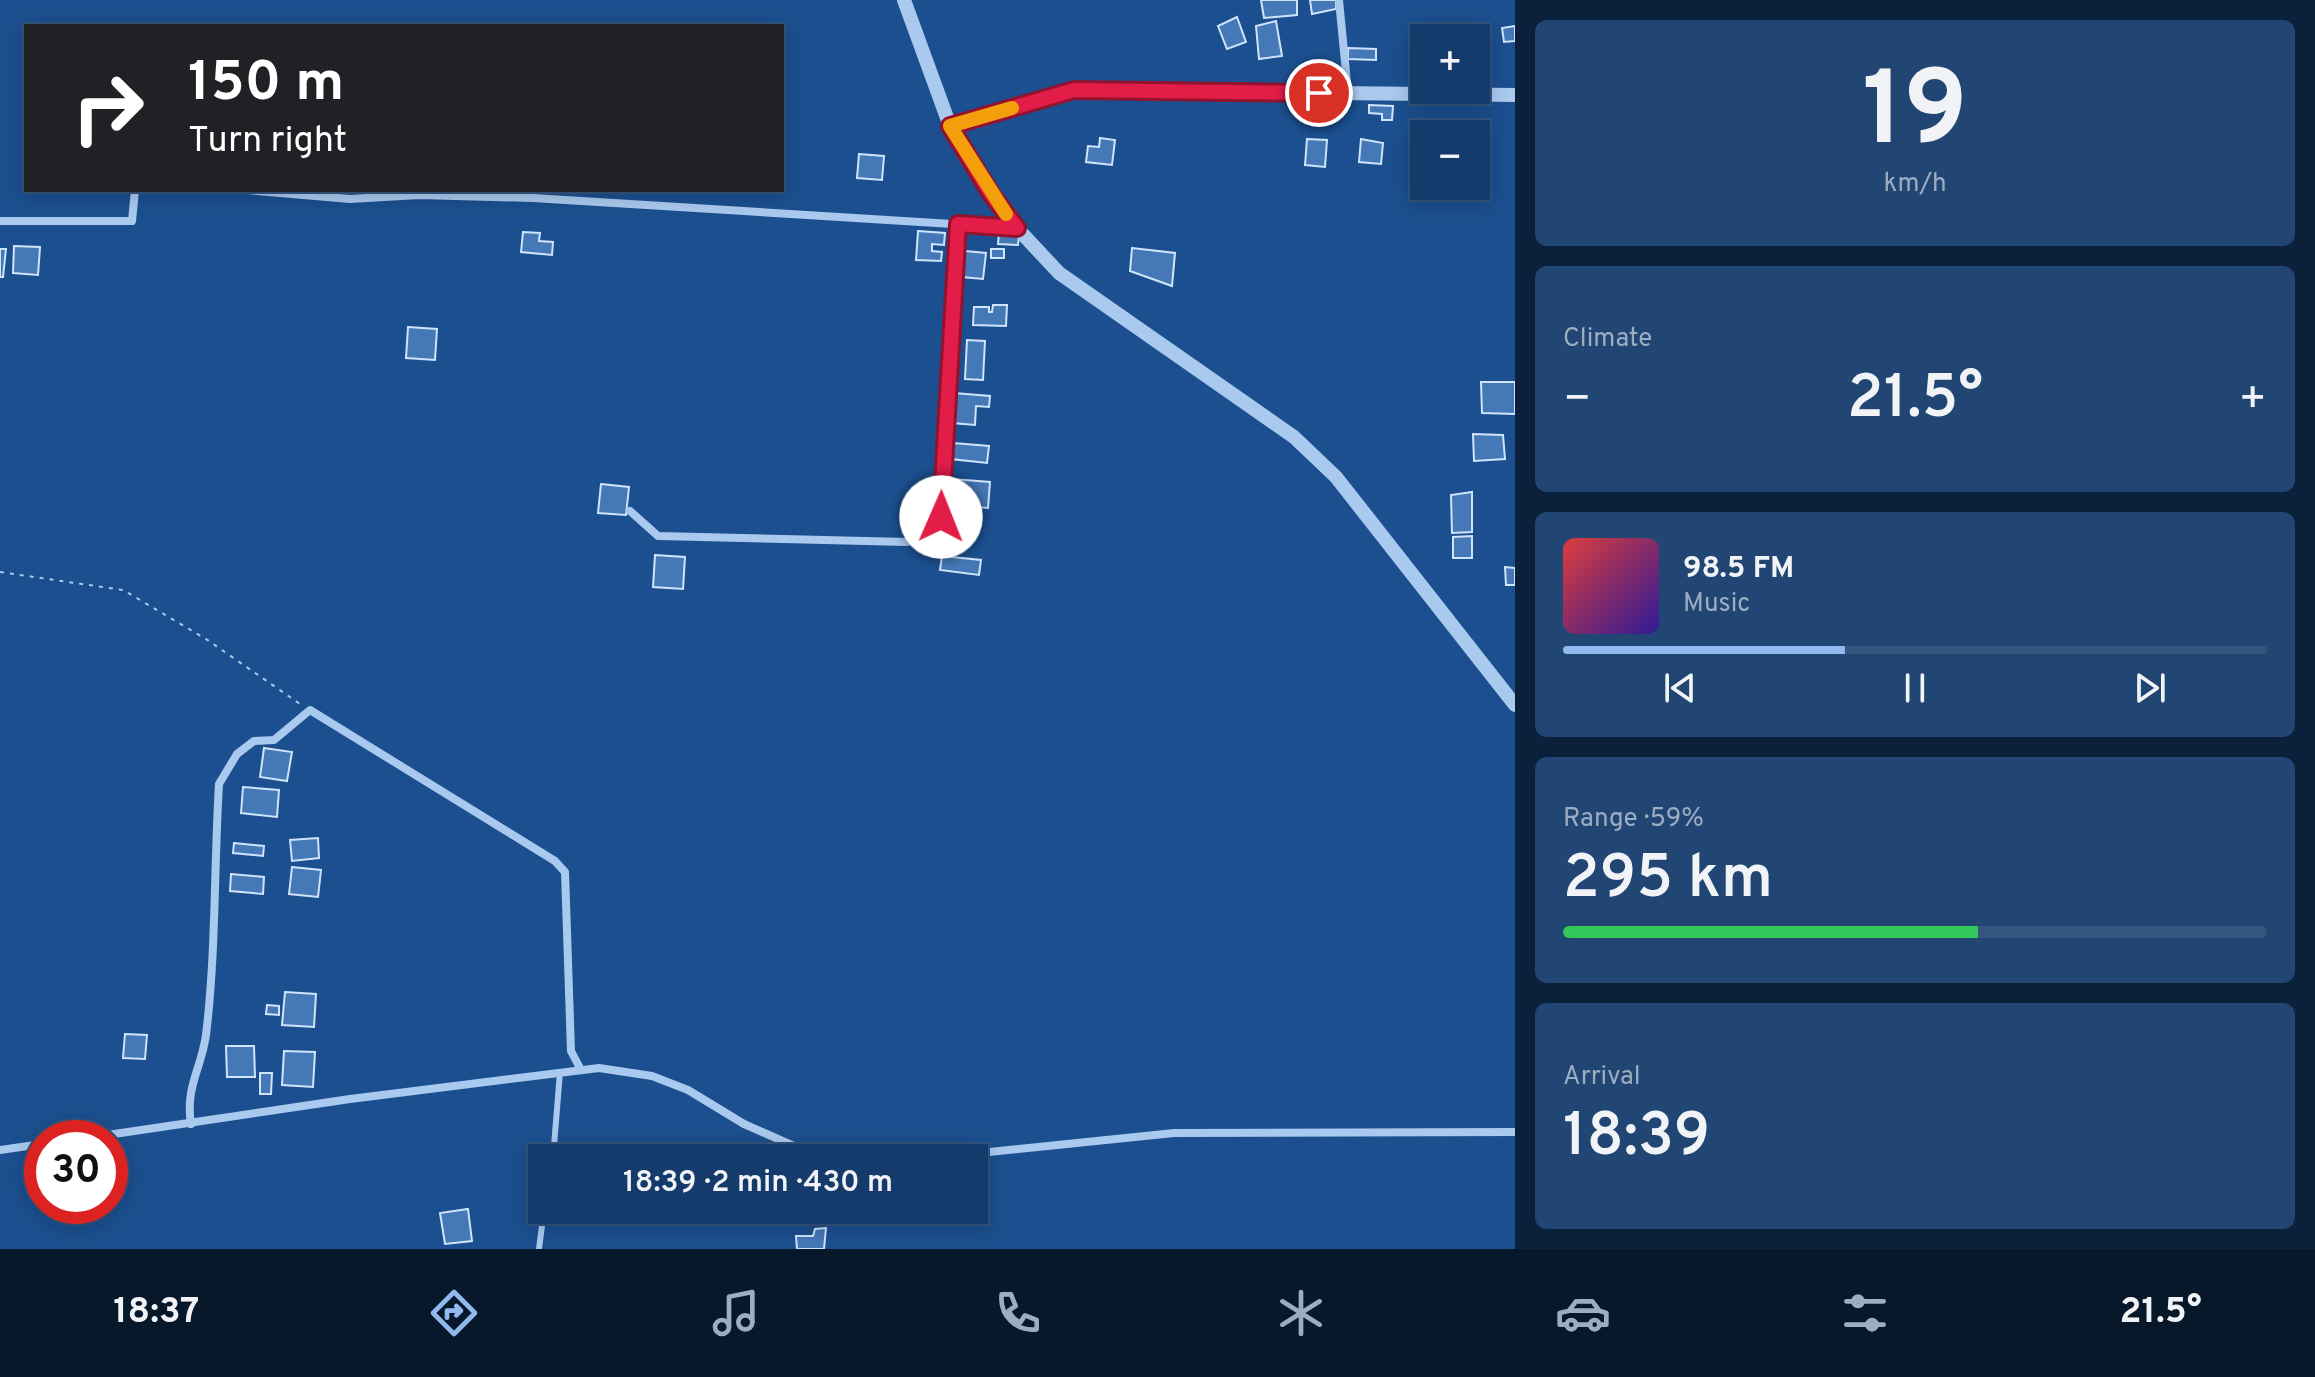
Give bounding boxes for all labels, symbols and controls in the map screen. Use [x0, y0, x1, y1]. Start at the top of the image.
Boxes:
map controls [1410, 24, 1490, 200]
button: + [1410, 24, 1490, 104]
text: 150 m [188, 50, 344, 120]
text: 19 [1862, 50, 1968, 182]
icon: right [56, 56, 160, 160]
pin [1285, 59, 1353, 127]
icon: arrive [1297, 71, 1341, 115]
text: Turn right [188, 119, 347, 165]
button: − [1410, 120, 1490, 200]
text: km/h [1883, 168, 1947, 201]
text: Climate [1563, 323, 1652, 356]
text: 21.5° [1847, 363, 1983, 439]
text: − [1563, 373, 1591, 429]
text: + [2239, 373, 2267, 429]
position arrow [899, 475, 983, 559]
text: 98.5 FM [1683, 551, 1794, 588]
text: Music [1683, 588, 1750, 621]
icon: previous [1658, 666, 1702, 710]
icon: pause [1893, 666, 1937, 710]
icon: next [2128, 666, 2172, 710]
text: Range · 59% [1563, 803, 1704, 836]
text: 295 km [1563, 843, 1773, 919]
text: Arrival [1563, 1061, 1641, 1094]
text: 18:39 [1563, 1101, 1710, 1177]
speed limit sign: 30 [24, 1120, 128, 1224]
text: 18:39 · 2 min · 430 m [623, 1165, 893, 1202]
icon: directions [426, 1285, 482, 1341]
icon: music [708, 1285, 764, 1341]
icon: phone [990, 1285, 1046, 1341]
icon: climate [1273, 1285, 1329, 1341]
icon: car [1555, 1285, 1611, 1341]
icon: filters [1837, 1285, 1893, 1341]
text: 18:37 [113, 1290, 199, 1336]
text: 21.5° [2119, 1290, 2202, 1336]

